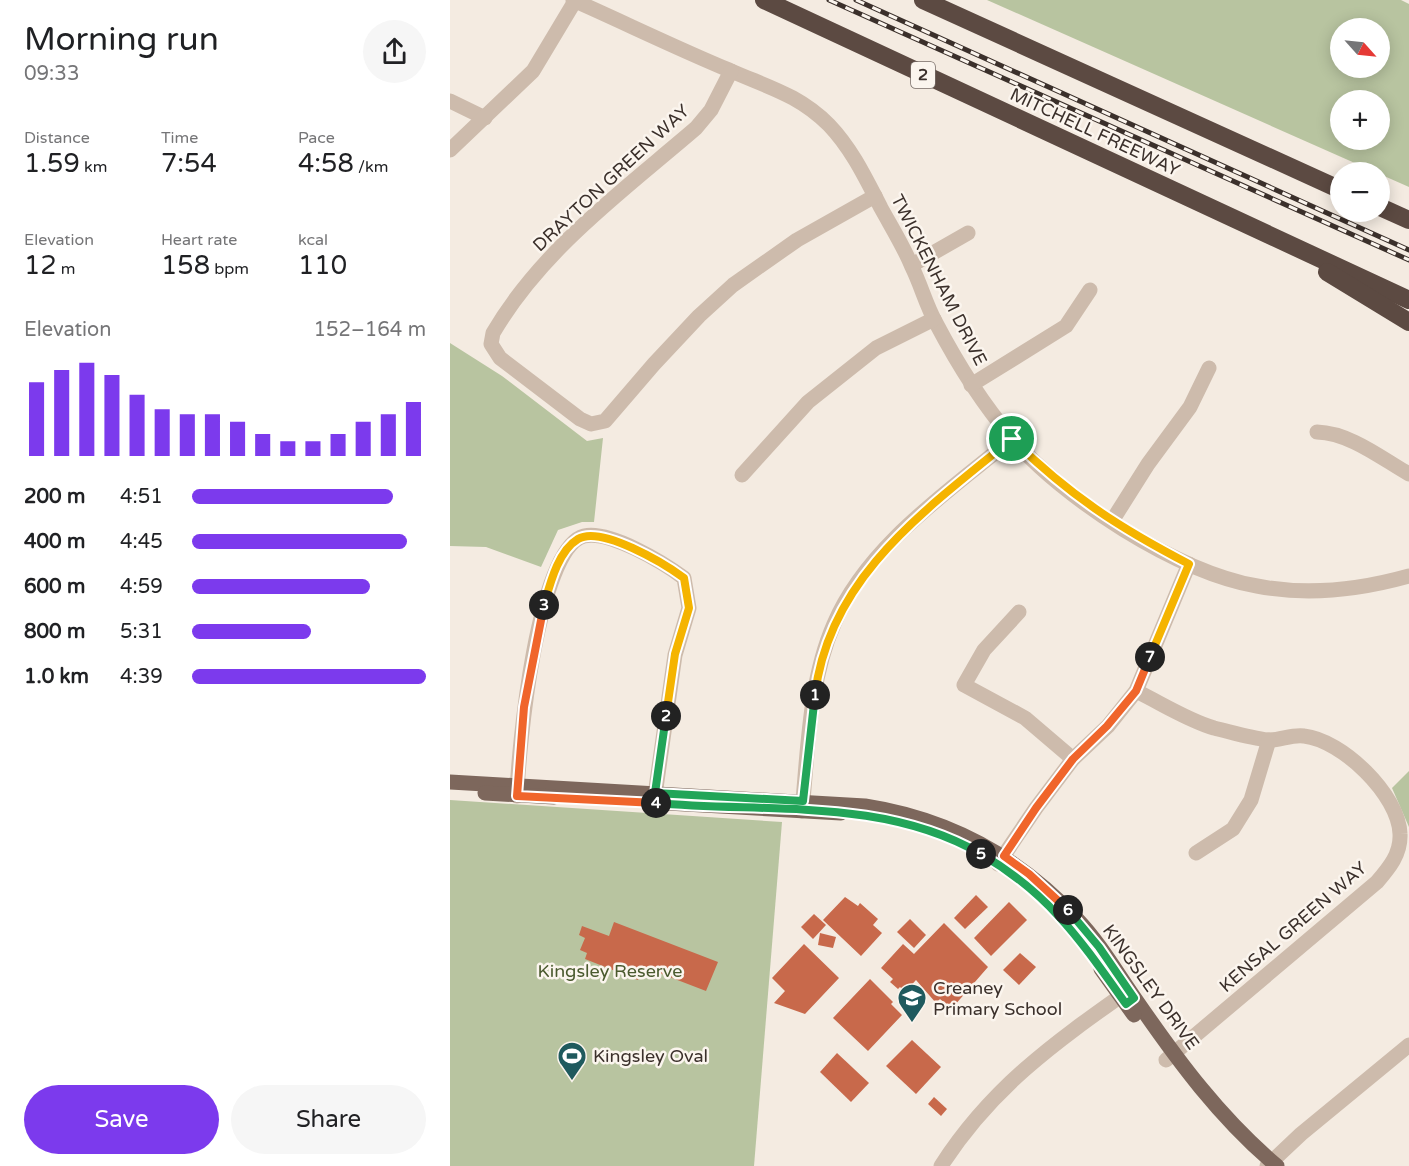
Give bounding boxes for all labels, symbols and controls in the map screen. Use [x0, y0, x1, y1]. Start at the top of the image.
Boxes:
north arrow [1330, 18, 1390, 78]
map controls [1330, 18, 1390, 222]
text: Morning run [24, 20, 219, 59]
button: share [363, 20, 426, 83]
text: 09:33 [24, 62, 79, 86]
road number: 2 [911, 62, 935, 88]
street label: MITCHELL FREEWAY [1007, 83, 1184, 181]
button: + [1330, 90, 1390, 150]
street label: DRAYTON GREEN WAY [528, 99, 694, 256]
text: Distance [24, 128, 90, 148]
text: Time [161, 128, 198, 148]
text: Pace [298, 128, 335, 148]
text: 1.59 [24, 148, 80, 179]
text: 7:54 [161, 148, 217, 179]
text: 4:58 [298, 148, 354, 179]
text: km [80, 157, 107, 177]
text: /km [354, 157, 388, 177]
button: − [1330, 162, 1390, 222]
street label: TWICKENHAM DRIVE [886, 191, 992, 369]
text: Elevation [24, 230, 94, 250]
text: Heart rate [161, 230, 237, 250]
text: kcal [298, 230, 328, 250]
text: 12 [24, 250, 57, 281]
text: 158 [161, 250, 210, 281]
text: 110 [298, 250, 347, 281]
text: m [57, 259, 76, 279]
text: bpm [210, 259, 249, 279]
text: Elevation [24, 318, 111, 342]
text: 152–164 m [313, 318, 426, 342]
pin [986, 413, 1037, 464]
icon: arrive [995, 422, 1028, 455]
text: 200 m [24, 485, 85, 509]
text: 4:51 [120, 485, 163, 509]
text: 400 m [24, 530, 85, 554]
text: 4:45 [120, 530, 163, 554]
text: 600 m [24, 575, 85, 599]
text: 4:59 [120, 575, 163, 599]
pin: 3 [529, 590, 559, 620]
text: 3 [539, 595, 549, 615]
text: 800 m [24, 620, 85, 644]
text: 5:31 [120, 620, 163, 644]
pin: 7 [1135, 642, 1165, 672]
text: 7 [1145, 647, 1155, 667]
text: 1.0 km [24, 665, 89, 689]
text: 4:39 [120, 665, 163, 689]
pin: 1 [800, 680, 830, 710]
text: 1 [810, 685, 820, 705]
pin: 2 [651, 701, 681, 731]
text: 2 [661, 706, 671, 726]
pin: 4 [641, 788, 671, 818]
text: 4 [651, 793, 661, 813]
pin: 5 [966, 839, 996, 869]
text: 5 [976, 844, 986, 864]
street label: KENSAL GREEN WAY [1215, 857, 1372, 997]
pin: 6 [1053, 895, 1083, 925]
text: 6 [1063, 900, 1073, 920]
street label: KINGSLEY DRIVE [1098, 920, 1204, 1054]
park label: Kingsley Reserve [538, 960, 682, 982]
place label: Creaney Primary School [933, 977, 1062, 1020]
school or university icon: Creaney Primary School [896, 982, 928, 1024]
sports icon: Kingsley Oval [556, 1040, 588, 1082]
place label: Kingsley Oval [593, 1045, 708, 1067]
button: Save [24, 1085, 219, 1154]
button: Share [231, 1085, 426, 1154]

